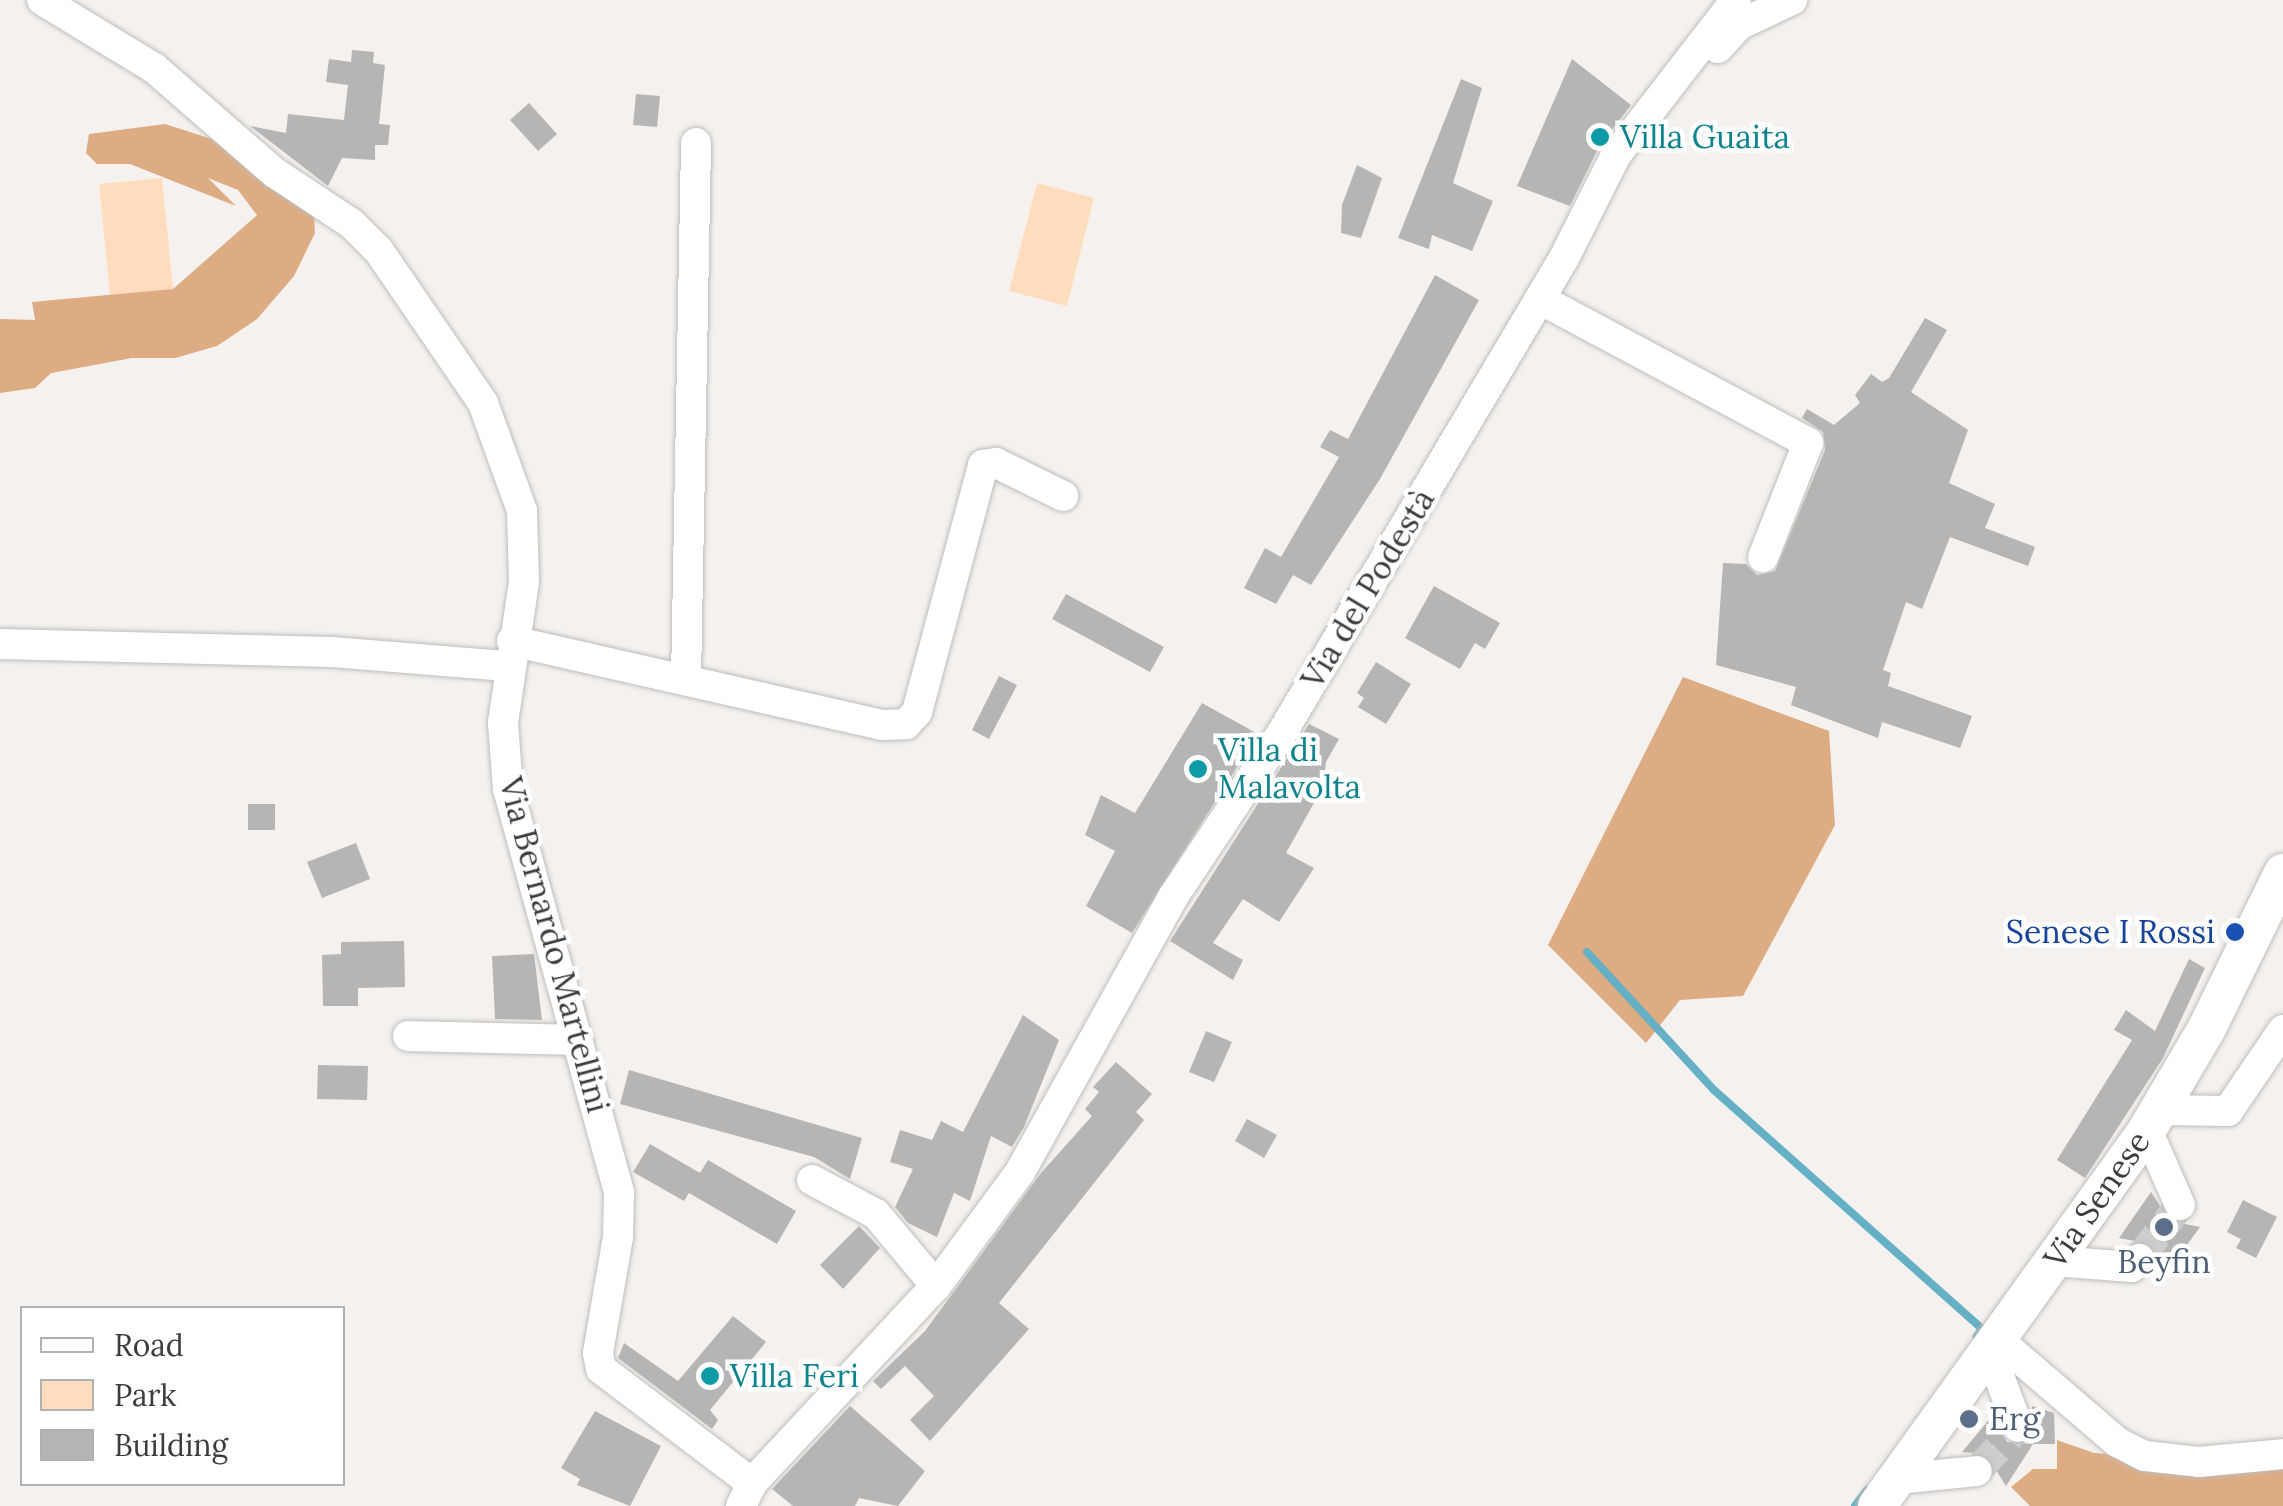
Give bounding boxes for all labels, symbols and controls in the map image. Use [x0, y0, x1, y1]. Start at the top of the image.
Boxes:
place label: Villa Guaita [1620, 118, 1790, 156]
marker: Villa Guaita [1589, 126, 1611, 148]
street label: Via del Podestà [1293, 482, 1443, 696]
place label: Villa di Malavolta [1218, 732, 1361, 807]
marker: Villa di Malavolta [1187, 758, 1209, 780]
street label: Via Bernardo Martellini [491, 773, 617, 1117]
place label: Senese I Rossi [2006, 913, 2215, 951]
marker: Senese I Rossi [2224, 921, 2246, 943]
street label: Via Senese [2036, 1124, 2158, 1276]
marker: Beyfin [2153, 1216, 2175, 1238]
place label: Beyfin [2117, 1243, 2211, 1281]
legend [20, 1306, 345, 1486]
text: Road [114, 1326, 184, 1364]
place label: Villa Feri [730, 1357, 859, 1395]
marker: Villa Feri [699, 1365, 721, 1387]
text: Park [114, 1376, 176, 1414]
place label: Erg [1989, 1400, 2040, 1438]
marker: Erg [1958, 1408, 1980, 1430]
text: Building [114, 1426, 228, 1464]

